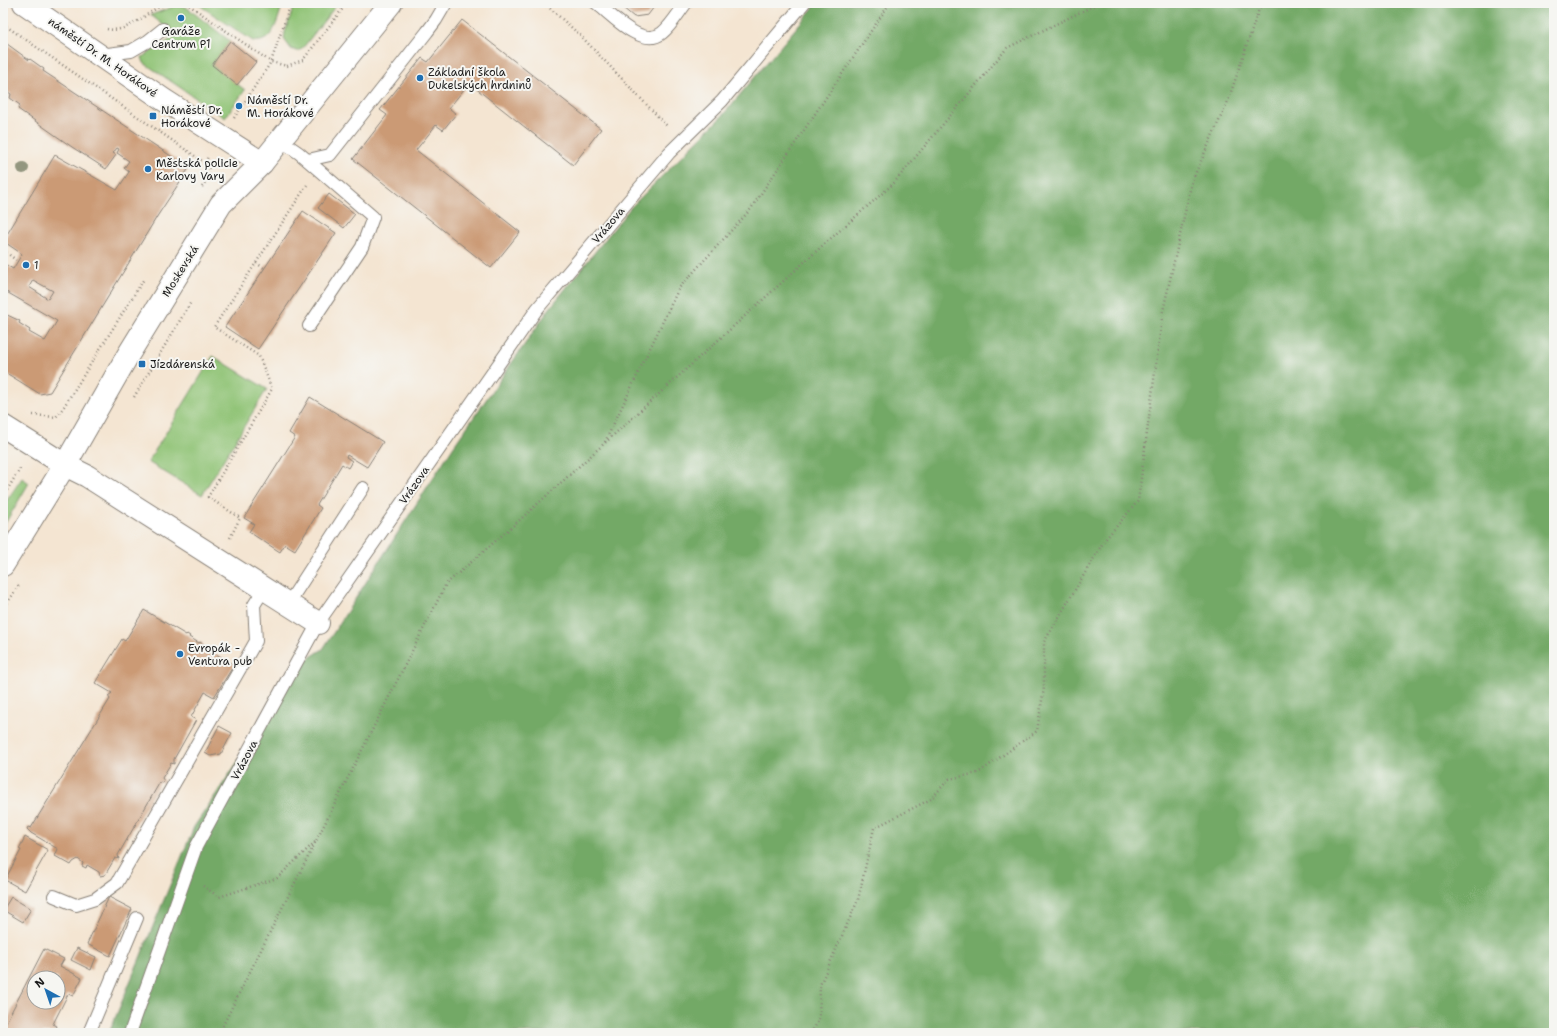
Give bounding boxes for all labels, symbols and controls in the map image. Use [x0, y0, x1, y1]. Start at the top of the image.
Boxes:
marker: Garáže Centrum P1 [176, 13, 186, 23]
street label: náměstí Dr. M. Horákové [45, 14, 160, 101]
place label: Garáže Centrum P1 [151, 24, 211, 52]
place label: Základní škola Dukelských hrdninů [428, 65, 531, 93]
marker: Základní škola Dukelských hrdninů [415, 73, 425, 83]
place label: Náměstí Dr. M. Horákové [247, 93, 314, 121]
marker: Náměstí Dr. M. Horákové [234, 101, 244, 111]
place label: Náměstí Dr. Horákové [161, 103, 222, 131]
marker: Náměstí Dr. Horákové [148, 111, 158, 121]
place label: Městská policie Karlovy Vary [156, 156, 238, 184]
marker: Městská policie Karlovy Vary [143, 164, 153, 174]
street label: Vrázova [589, 204, 628, 247]
street label: Moskevská [159, 243, 202, 300]
place label: 1 [34, 258, 39, 273]
marker: 1 [21, 260, 31, 270]
place label: Jízdárenská [150, 357, 215, 372]
marker: Jízdárenská [137, 359, 147, 369]
street label: Vrázova [396, 463, 433, 507]
place label: Evropák - Ventura pub [188, 641, 252, 669]
marker: Evropák - Ventura pub [175, 649, 185, 659]
street label: Vrázova [228, 737, 261, 783]
north arrow [26, 970, 66, 1010]
text: N [32, 974, 48, 991]

